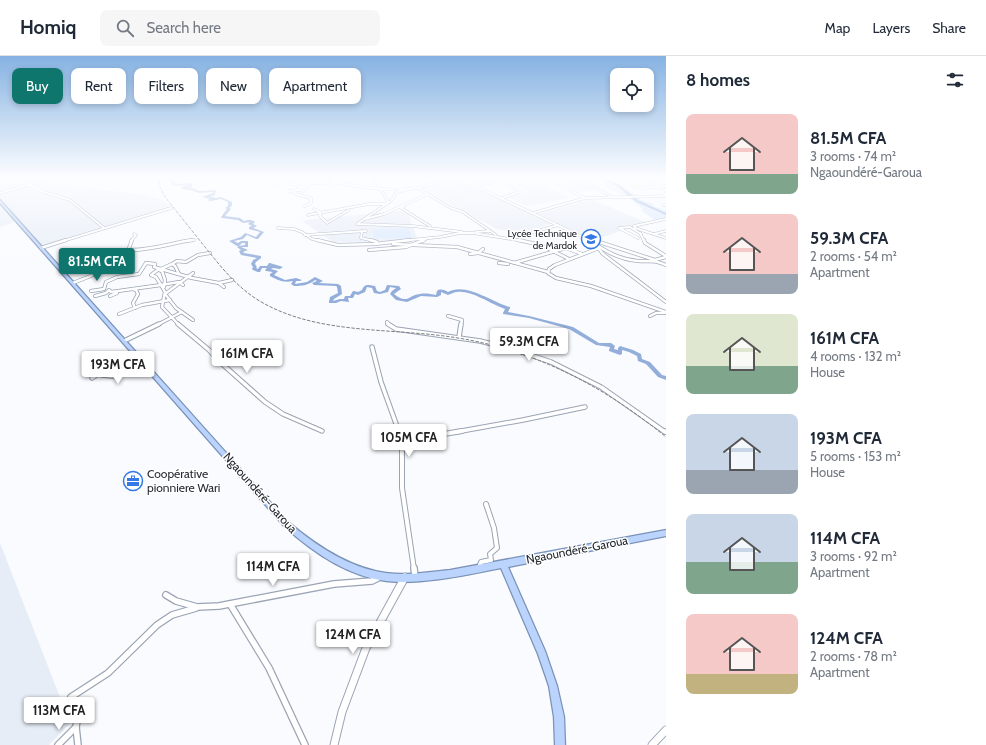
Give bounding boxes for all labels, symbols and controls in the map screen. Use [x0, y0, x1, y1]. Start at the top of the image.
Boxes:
search box [100, 10, 380, 46]
text: Homiq [20, 16, 76, 39]
icon: search [114, 17, 136, 39]
text: Search here [146, 19, 221, 37]
text: Map [825, 19, 850, 37]
text: Layers [872, 19, 910, 37]
text: Share [932, 19, 966, 37]
chip: Buy [12, 68, 63, 104]
chip: Rent [71, 68, 126, 104]
chip: Filters [134, 68, 198, 104]
chip: New [206, 68, 261, 104]
chip: Apartment [269, 68, 361, 104]
map controls [610, 68, 654, 112]
button: locate [610, 68, 654, 112]
icon: filters [944, 69, 966, 91]
text: 8 homes [686, 70, 750, 90]
text: 81.5M CFA [810, 128, 886, 148]
icon: home [718, 130, 766, 178]
text: 3 rooms · 74 m² [810, 148, 896, 164]
text: Ngaoundéré-Garoua [810, 164, 922, 180]
place label: Lycée Technique de Mardok [508, 227, 578, 252]
school or university icon: Lycée Technique de Mardok [580, 228, 602, 250]
text: 59.3M CFA [810, 228, 888, 248]
icon: home [718, 230, 766, 278]
pin: 81.5M CFA [51, 248, 143, 282]
text: 2 rooms · 54 m² [810, 248, 897, 264]
text: 81.5M CFA [68, 253, 126, 269]
text: Apartment [810, 264, 870, 280]
pin: 59.3M CFA [483, 328, 575, 362]
text: 161M CFA [810, 328, 879, 348]
icon: home [718, 330, 766, 378]
text: 59.3M CFA [499, 333, 559, 349]
pin: 161M CFA [206, 340, 288, 374]
text: 161M CFA [221, 345, 273, 361]
text: 4 rooms · 132 m² [810, 348, 901, 364]
pin: 193M CFA [77, 351, 159, 385]
text: 193M CFA [90, 356, 146, 372]
text: House [810, 364, 845, 380]
pin: 105M CFA [368, 424, 450, 458]
text: 193M CFA [810, 428, 882, 448]
text: 105M CFA [381, 429, 437, 445]
icon: home [718, 430, 766, 478]
text: 5 rooms · 153 m² [810, 448, 901, 464]
street label: Ngaoundéré-Garoua [220, 449, 301, 536]
text: House [810, 464, 845, 480]
place label: Coopérative pionniere Wari [147, 466, 220, 495]
office icon: Coopérative pionniere Wari [122, 470, 144, 492]
text: 114M CFA [810, 528, 880, 548]
icon: home [718, 530, 766, 578]
street label: Ngaoundéré-Garoua [525, 532, 629, 567]
text: 3 rooms · 92 m² [810, 548, 897, 564]
pin: 114M CFA [232, 553, 314, 587]
text: 114M CFA [246, 558, 300, 574]
text: Apartment [810, 564, 870, 580]
pin: 124M CFA [312, 621, 394, 655]
text: 124M CFA [325, 626, 381, 642]
text: 124M CFA [810, 628, 883, 648]
icon: home [718, 630, 766, 678]
text: 2 rooms · 78 m² [810, 648, 897, 664]
text: Apartment [810, 664, 870, 680]
pin: 113M CFA [18, 697, 100, 731]
text: 113M CFA [33, 702, 85, 718]

